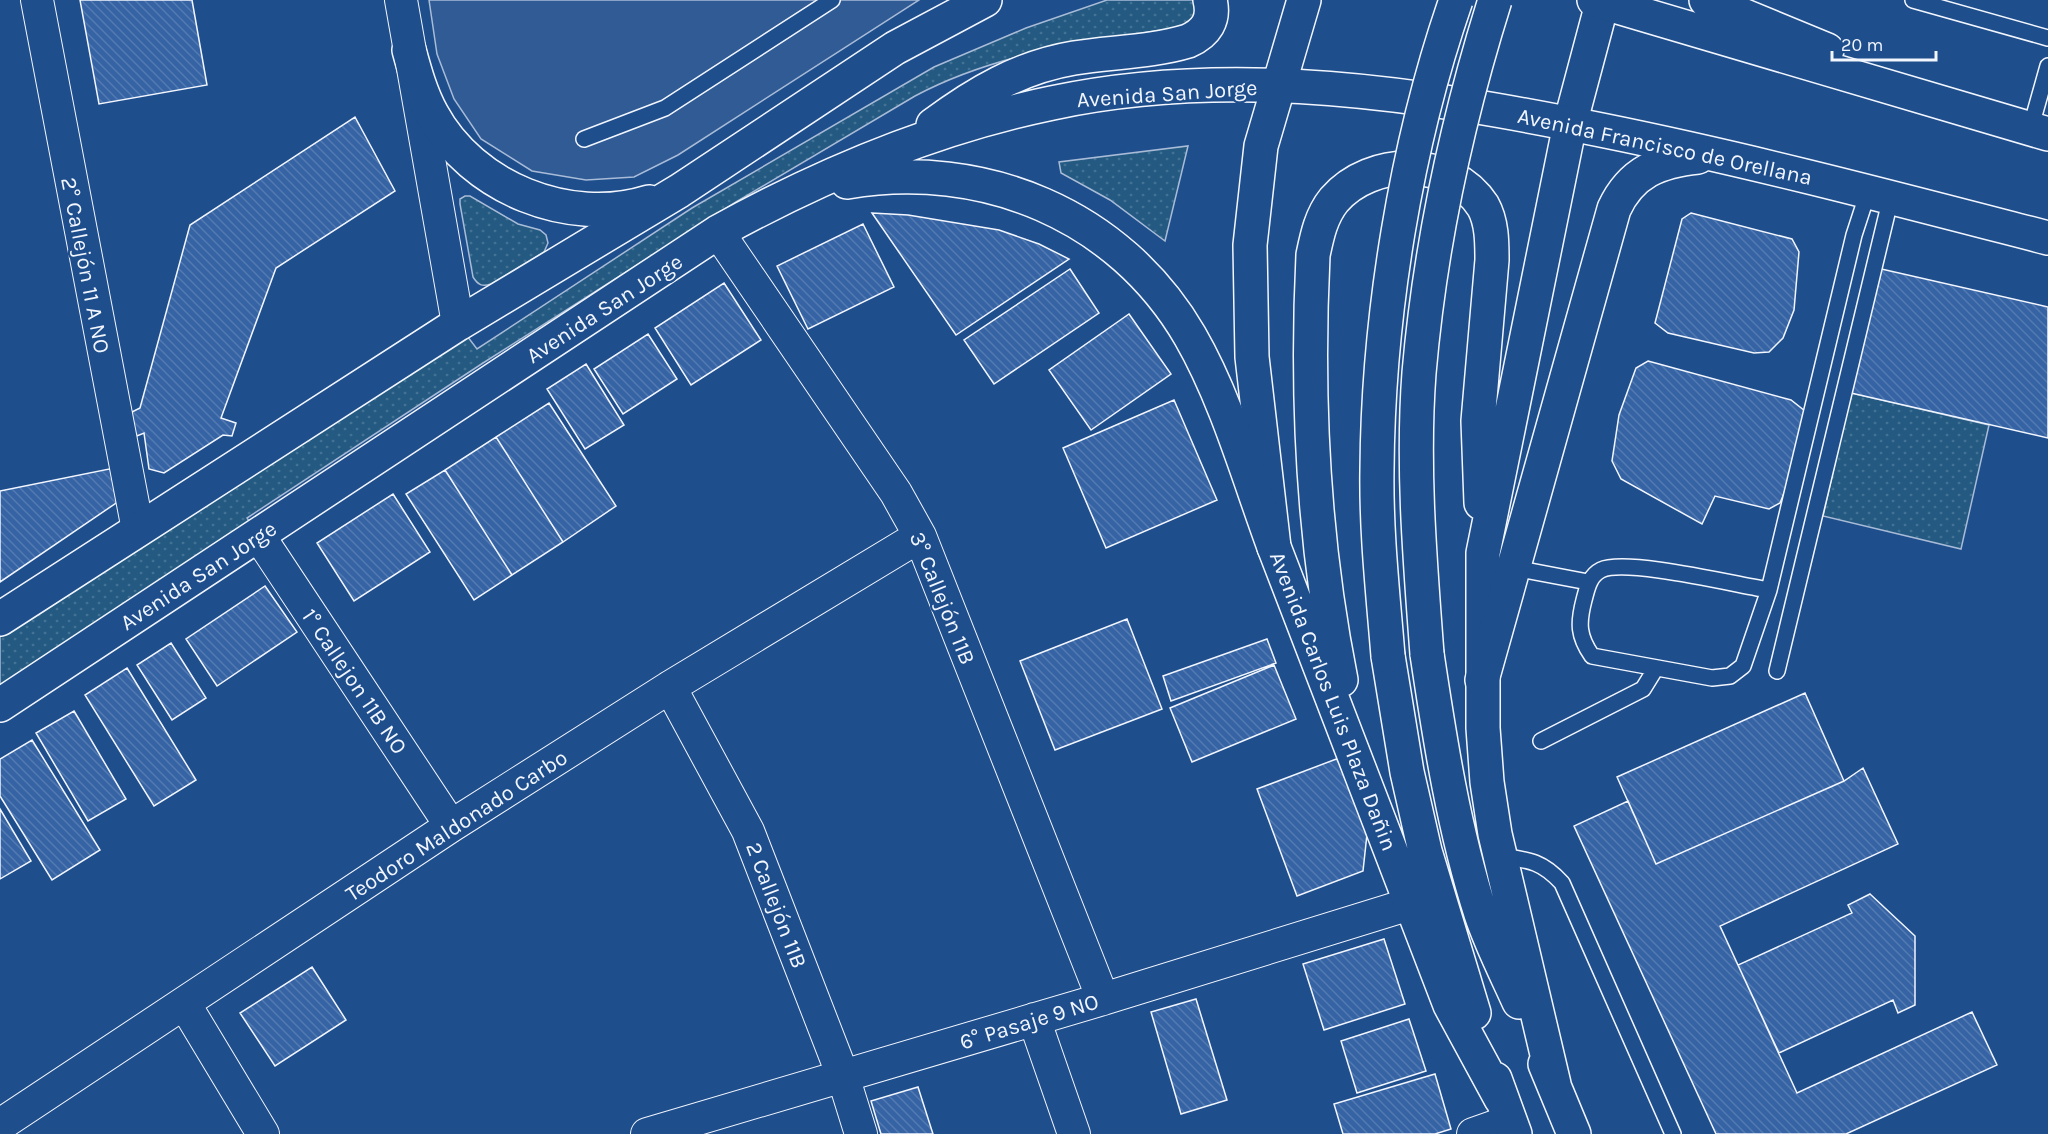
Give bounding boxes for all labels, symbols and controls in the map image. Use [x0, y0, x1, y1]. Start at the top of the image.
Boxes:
scale bar [1832, 24, 1936, 62]
text: 20 m [1841, 34, 1883, 56]
street label: Avenida San Jorge [1076, 75, 1258, 113]
street label: Avenida Francisco de Orellana [1515, 103, 1814, 191]
street label: 2° Callejón 11 A NO [55, 175, 115, 356]
street label: Avenida San Jorge [522, 249, 687, 369]
street label: Avenida San Jorge [116, 516, 281, 636]
street label: 3° Callejón 11B [904, 528, 980, 668]
street label: Avenida Carlos Luis Plaza Dañin [1264, 548, 1402, 855]
street label: 1° Callejon 11B NO [296, 604, 412, 759]
street label: Teodoro Maldonado Carbo [341, 744, 572, 907]
street label: 2 Callejón 11B [740, 839, 812, 972]
street label: 6° Pasaje 9 NO [957, 988, 1102, 1055]

